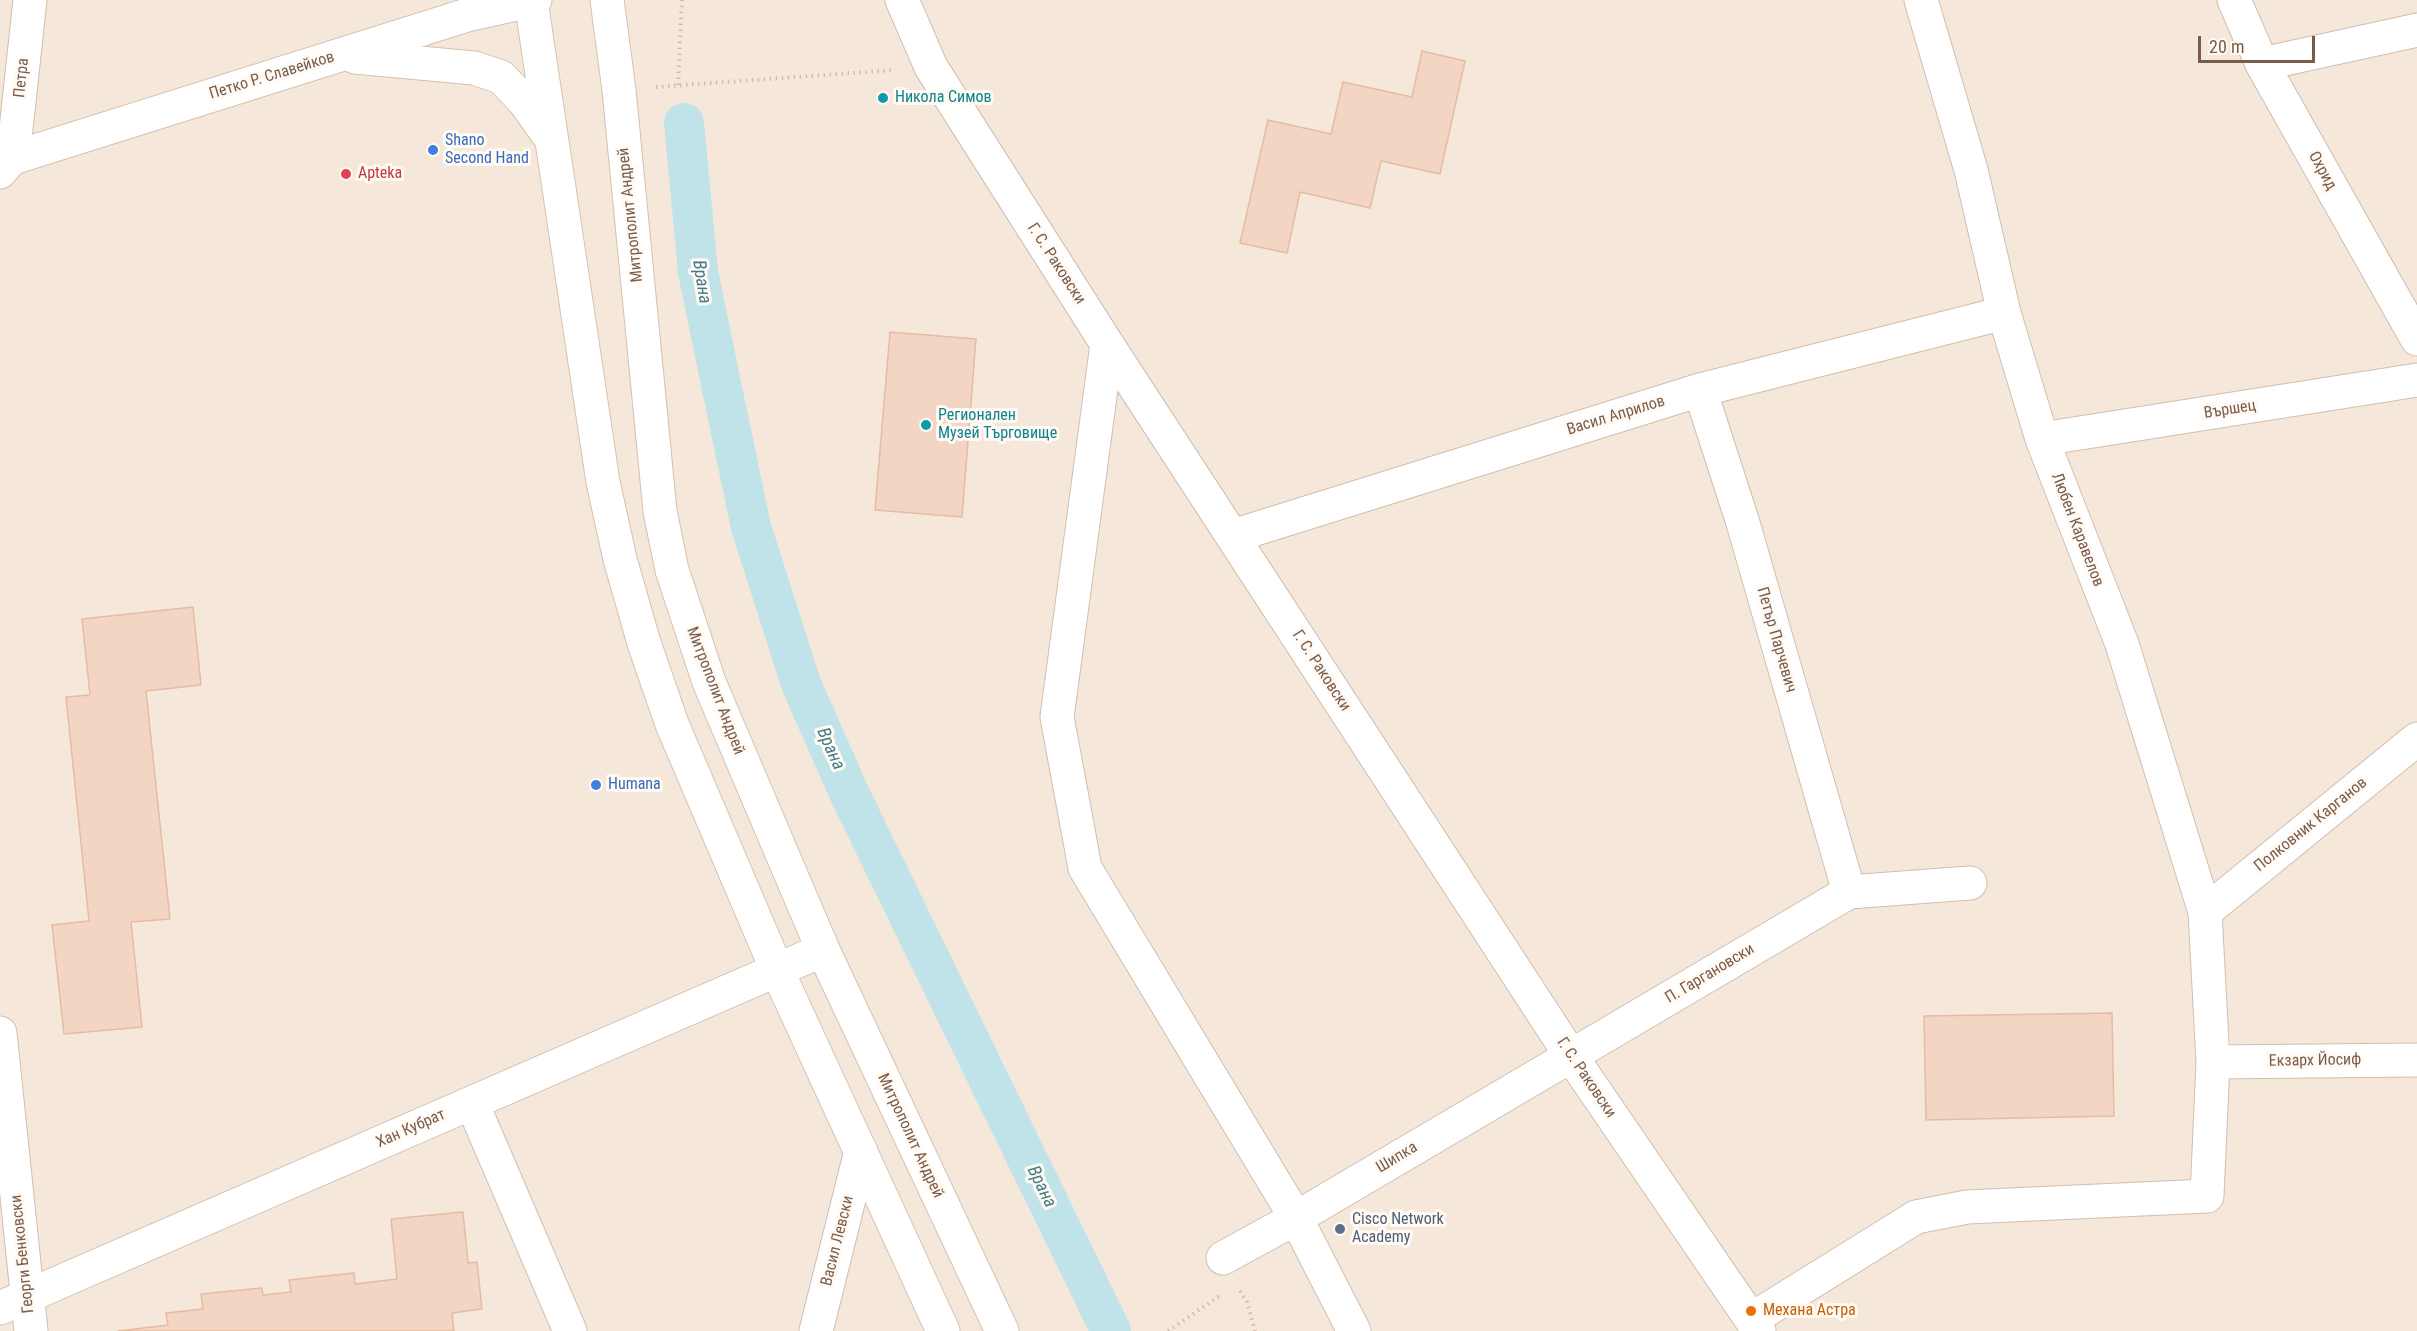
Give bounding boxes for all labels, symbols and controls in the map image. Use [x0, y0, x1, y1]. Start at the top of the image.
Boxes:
scale bar [2201, 24, 2318, 62]
text: 20 m [2209, 36, 2244, 57]
street label: Петко Р. Славейков [207, 48, 337, 104]
street label: Петра [10, 57, 34, 99]
place label: Никола Симов [895, 88, 992, 108]
marker: Никола Симов [876, 91, 890, 105]
place label: Shano Second Hand [445, 131, 529, 169]
marker: Shano Second Hand [426, 143, 440, 157]
street label: Митрополит Андрей [614, 147, 648, 283]
street label: Охрид [2304, 148, 2340, 194]
place label: Apteka [358, 164, 402, 184]
marker: Apteka [339, 167, 353, 181]
street label: Г. С. Раковски [1023, 220, 1089, 308]
water label: Врана [687, 259, 715, 305]
street label: Васил Априлов [1565, 392, 1667, 440]
street label: Вършец [2203, 396, 2257, 424]
place label: Регионален Музей Търговище [938, 406, 1057, 444]
marker: Регионален Музей Търговище [919, 418, 933, 432]
street label: Любен Каравелов [2046, 470, 2108, 590]
street label: Петър Парчевич [1752, 585, 1800, 695]
street label: Митрополит Андрей [682, 624, 748, 758]
street label: Г. С. Раковски [1288, 627, 1354, 715]
water label: Врана [811, 725, 849, 773]
street label: Полковник Карганов [2251, 774, 2371, 876]
place label: Humana [608, 775, 661, 795]
marker: Humana [589, 778, 603, 792]
street label: П. Гаргановски [1662, 940, 1758, 1008]
street label: Г. С. Раковски [1552, 1034, 1620, 1122]
street label: Екзарх Йосиф [2269, 1051, 2361, 1071]
street label: Митрополит Андрей [873, 1071, 947, 1201]
street label: Хан Кубрат [374, 1105, 448, 1153]
street label: Шипка [1373, 1138, 1421, 1178]
water label: Врана [1022, 1163, 1060, 1211]
street label: Георги Бенковски [7, 1194, 39, 1314]
street label: Васил Левски [818, 1194, 858, 1288]
place label: Cisco Network Academy [1352, 1210, 1444, 1248]
marker: Cisco Network Academy [1333, 1222, 1347, 1236]
place label: Механа Астра [1763, 1301, 1856, 1321]
marker: Механа Астра [1744, 1304, 1758, 1318]

